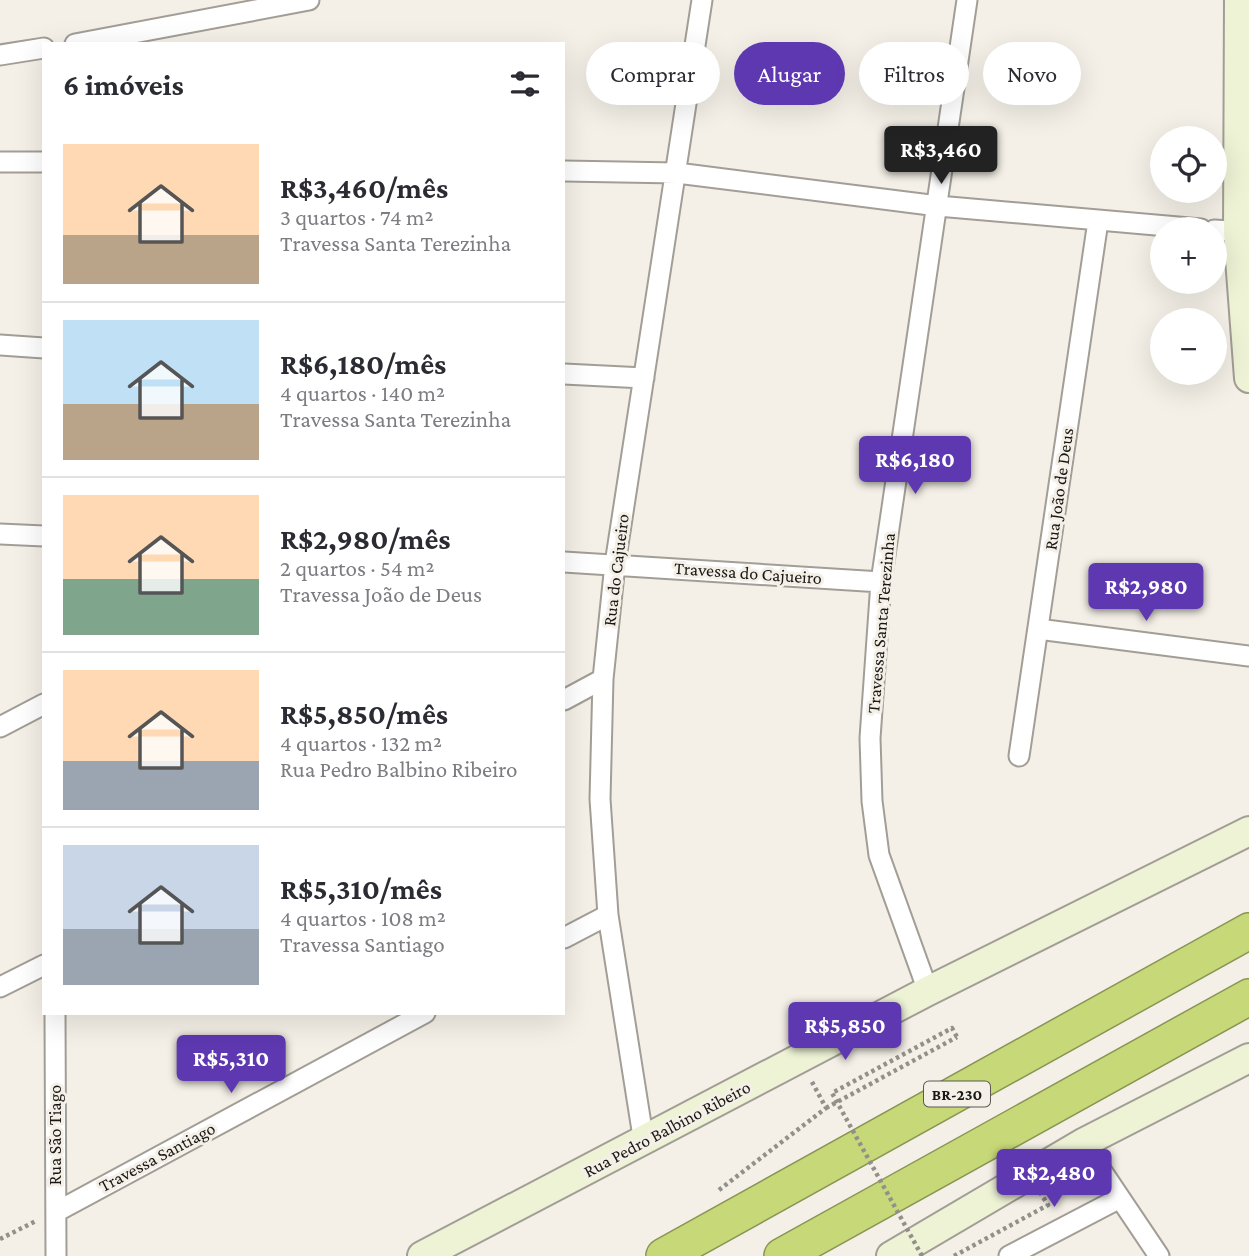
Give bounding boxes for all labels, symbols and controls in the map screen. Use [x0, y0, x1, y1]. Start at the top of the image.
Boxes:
chip: Comprar [586, 42, 720, 105]
chip: Alugar [734, 42, 845, 105]
chip: Filtros [859, 42, 969, 105]
chip: Novo [983, 42, 1081, 105]
icon: filters [506, 65, 544, 103]
text: 6 imóveis [63, 68, 184, 101]
map controls [1150, 126, 1227, 385]
button: locate [1150, 126, 1227, 203]
pin: R$3,460 [876, 127, 1006, 186]
text: R$3,460 [900, 136, 982, 162]
text: R$3,460/mês [280, 171, 448, 204]
icon: home [119, 172, 203, 256]
text: 3 quartos · 74 m² [280, 204, 433, 230]
button: + [1150, 217, 1227, 294]
text: Travessa Santa Terezinha [280, 230, 511, 256]
button: − [1150, 308, 1227, 385]
text: R$6,180/mês [280, 347, 446, 380]
icon: home [119, 348, 203, 432]
text: 4 quartos · 140 m² [280, 380, 445, 406]
text: Travessa Santa Terezinha [280, 406, 511, 432]
street label: Rua João de Deus [1041, 427, 1077, 551]
pin: R$6,180 [850, 436, 980, 496]
text: R$6,180 [875, 446, 955, 472]
street label: Rua do Cajueiro [599, 513, 634, 627]
text: R$2,980/mês [280, 522, 451, 555]
icon: home [119, 523, 203, 607]
street label: Travessa Santa Terezinha [863, 532, 899, 714]
text: 2 quartos · 54 m² [280, 555, 435, 581]
street label: Travessa do Cajueiro [673, 558, 823, 589]
pin: R$2,980 [1081, 564, 1211, 623]
text: R$2,980 [1104, 573, 1188, 599]
text: Travessa João de Deus [280, 581, 482, 607]
text: R$5,850/mês [280, 697, 448, 730]
icon: home [119, 698, 203, 782]
text: 4 quartos · 132 m² [280, 730, 442, 756]
text: Rua Pedro Balbino Ribeiro [280, 756, 517, 782]
text: R$5,310/mês [280, 872, 442, 905]
icon: home [119, 873, 203, 957]
text: 4 quartos · 108 m² [280, 905, 446, 931]
text: Travessa Santiago [280, 931, 445, 957]
pin: R$5,850 [780, 1002, 910, 1062]
text: R$5,850 [804, 1012, 886, 1038]
pin: R$5,310 [166, 1036, 296, 1095]
text: R$5,310 [193, 1045, 269, 1071]
street label: Rua Pedro Balbino Ribeiro [580, 1077, 754, 1181]
road number: BR-230 [924, 1082, 990, 1106]
street label: Rua São Tiago [45, 1085, 65, 1185]
street label: Travessa Santiago [95, 1118, 219, 1196]
pin: R$2,480 [989, 1150, 1119, 1209]
text: R$2,480 [1013, 1159, 1095, 1185]

